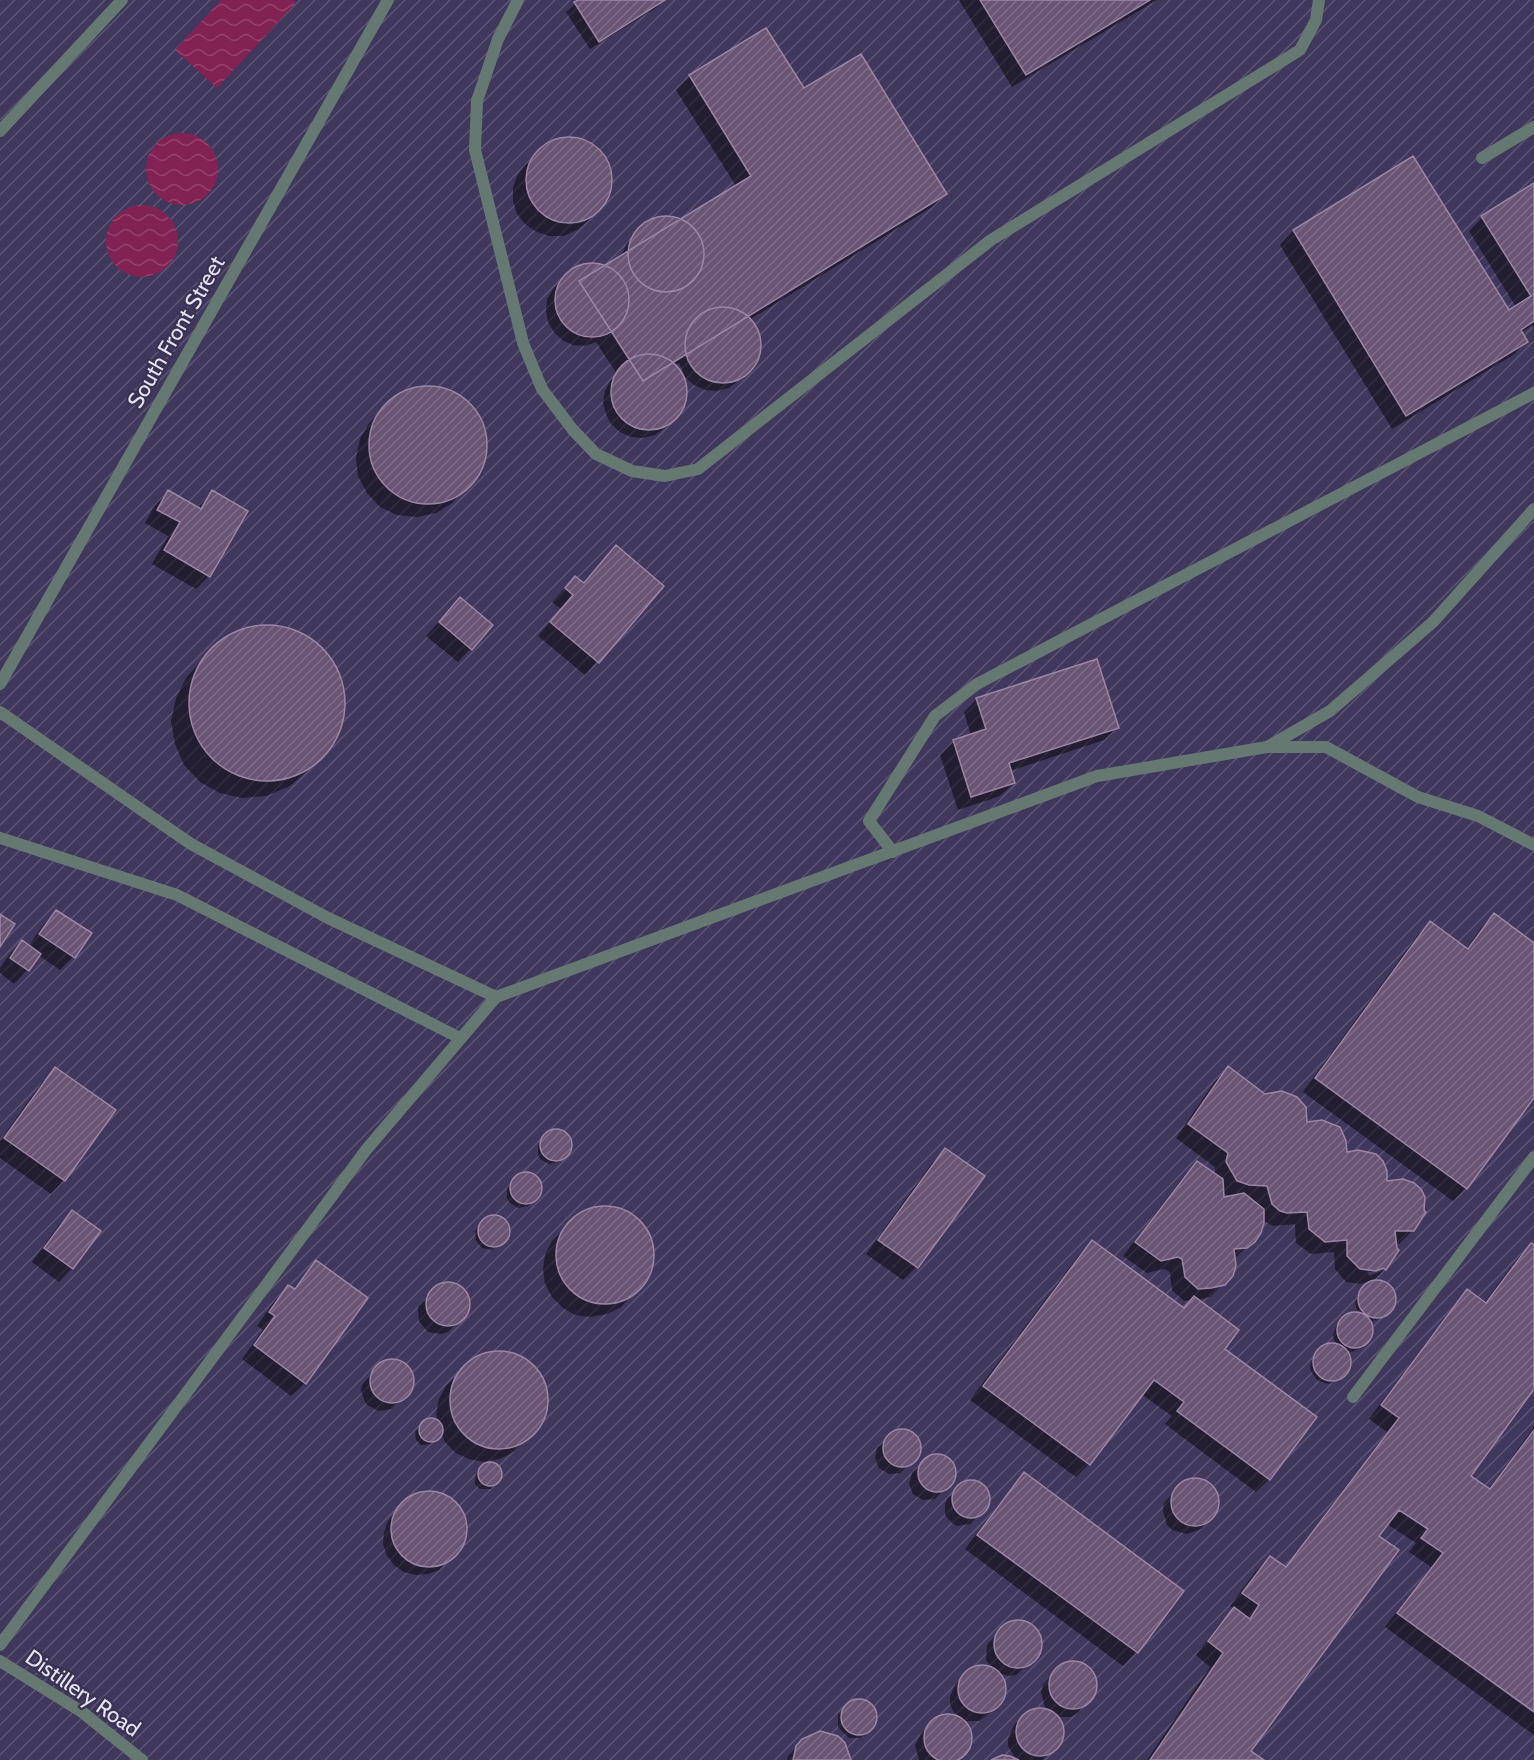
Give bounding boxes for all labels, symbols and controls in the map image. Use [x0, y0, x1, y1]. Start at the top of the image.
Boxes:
street label: South Front Street [122, 251, 231, 413]
street label: Distillery Road [20, 1644, 146, 1742]

